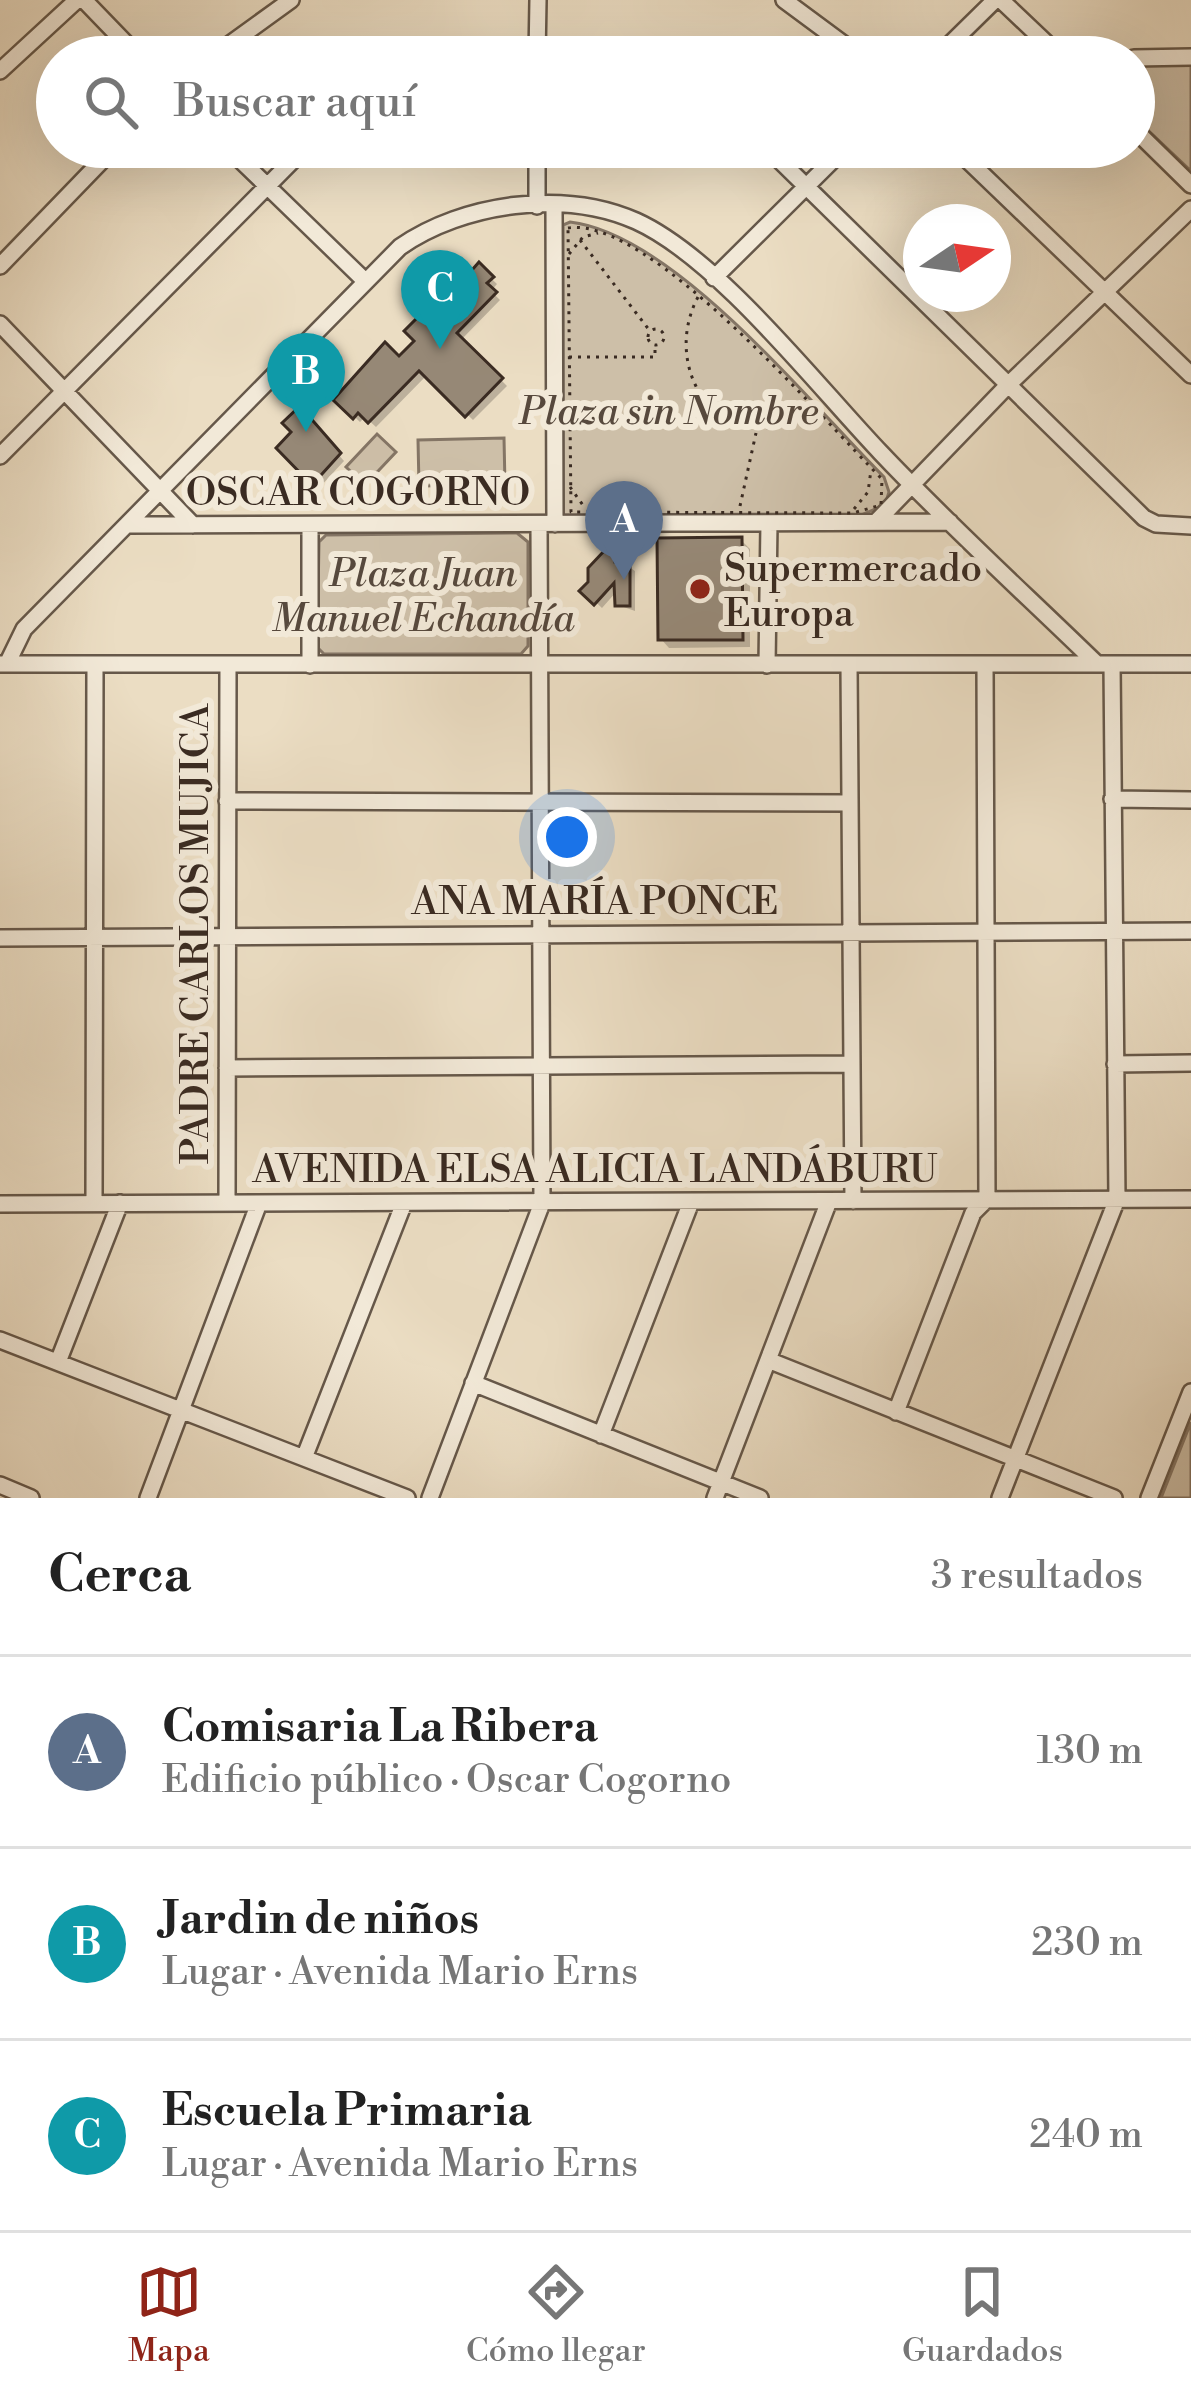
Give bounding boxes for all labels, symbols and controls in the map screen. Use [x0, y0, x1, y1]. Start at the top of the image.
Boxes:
search box [36, 36, 1155, 168]
icon: search [78, 69, 144, 135]
text: Buscar aquí [174, 74, 416, 131]
north arrow [903, 204, 1011, 312]
pin: C [401, 250, 479, 349]
pin: B [267, 333, 345, 432]
park label: Plaza sin Nombre [518, 388, 819, 437]
street label: OSCAR COGORNO [186, 469, 530, 518]
pin: A [585, 481, 663, 580]
place label: Supermercado Europa [724, 545, 982, 639]
park label: Plaza Juan Manuel Echandía [271, 550, 575, 644]
marker: Supermercado Europa [687, 576, 713, 602]
street label: PADRE CARLOS MUJICA [172, 702, 221, 1164]
your location [537, 807, 597, 867]
street label: ANA MARÍA PONCE [411, 876, 778, 927]
street label: AVENIDA ELSA ALICIA LANDÁBURU [252, 1144, 938, 1195]
text: Cerca [48, 1544, 191, 1608]
text: 3 resultados [931, 1552, 1143, 1601]
text: Comisaria La Ribera [162, 1699, 598, 1756]
text: A [73, 1727, 101, 1776]
text: 130 m [1037, 1727, 1143, 1776]
text: Edificio público · Oscar Cogorno [162, 1756, 731, 1805]
text: Jardin de niños [162, 1891, 479, 1948]
text: B [72, 1919, 102, 1968]
text: 230 m [1031, 1919, 1143, 1968]
text: Lugar · Avenida Mario Erns [162, 1948, 638, 1997]
text: Escuela Primaria [162, 2083, 532, 2140]
text: C [73, 2111, 101, 2160]
text: 240 m [1029, 2111, 1143, 2160]
text: Lugar · Avenida Mario Erns [162, 2140, 638, 2189]
tab: Mapa [128, 2259, 210, 2372]
tab: Cómo llegar [466, 2259, 646, 2372]
tab: Guardados [902, 2259, 1063, 2372]

